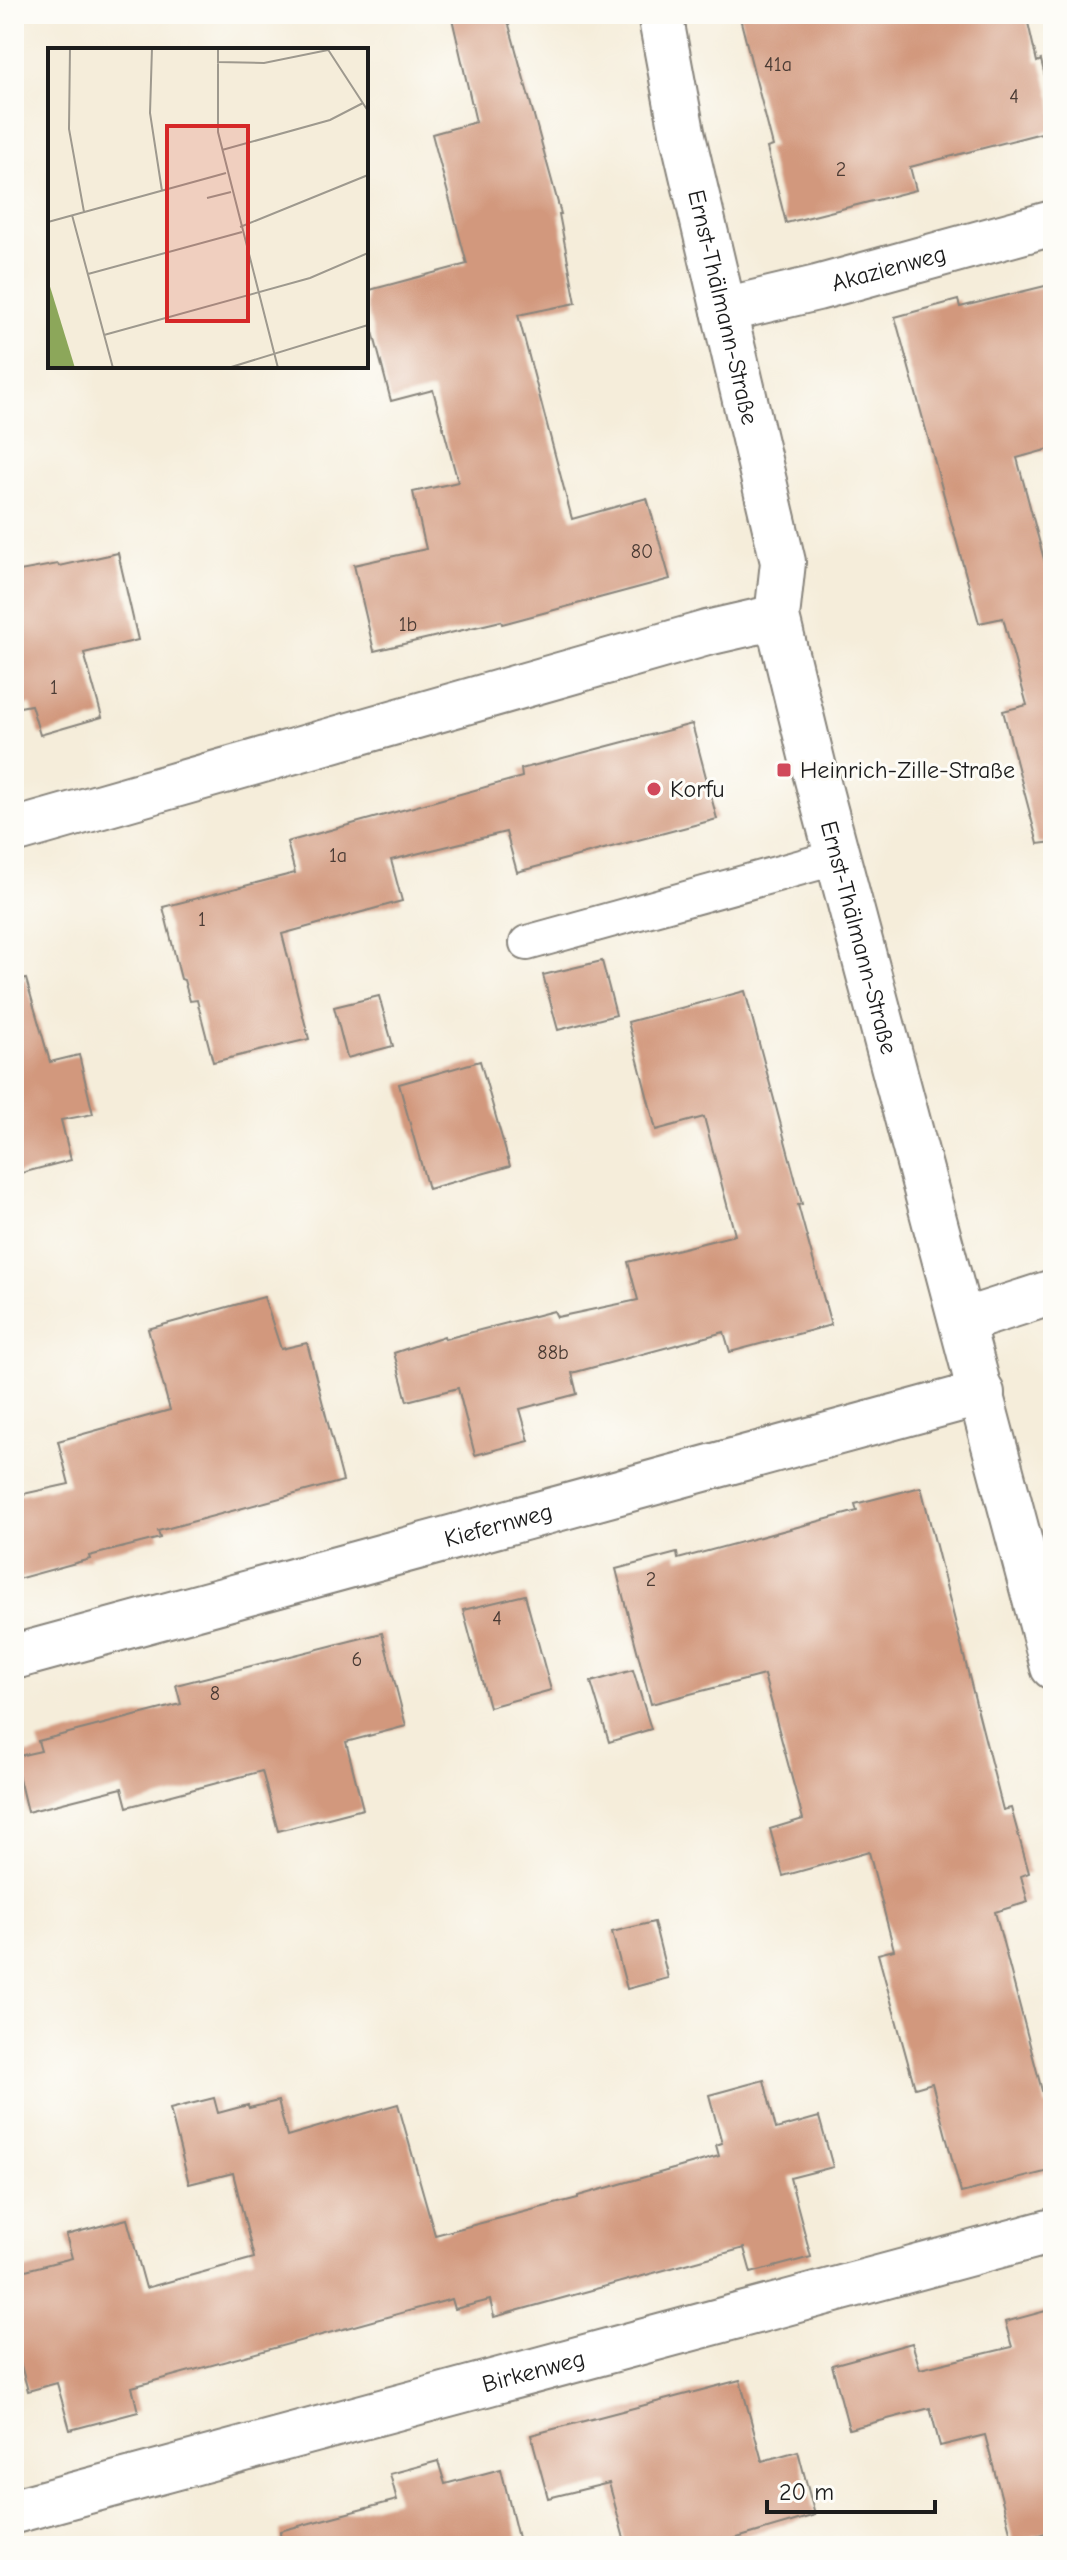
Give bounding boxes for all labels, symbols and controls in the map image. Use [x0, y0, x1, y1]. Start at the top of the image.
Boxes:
inset map [48, 48, 368, 368]
house number: 41a [764, 53, 792, 76]
house number: 4 [1009, 85, 1019, 108]
house number: 2 [836, 158, 846, 181]
street label: Ernst-Thälmann-Straße [682, 187, 764, 427]
street label: Akazienweg [828, 239, 949, 297]
house number: 80 [631, 540, 653, 563]
house number: 1b [399, 613, 417, 636]
house number: 1 [50, 676, 58, 699]
place label: Heinrich-Zille-Straße [800, 756, 1015, 784]
marker: Heinrich-Zille-Straße [775, 761, 793, 779]
place label: Korfu [670, 775, 725, 803]
marker: Korfu [645, 780, 663, 798]
street label: Ernst-Thälmann-Straße [815, 818, 903, 1057]
house number: 1a [329, 844, 347, 867]
house number: 1 [198, 908, 206, 931]
house number: 88b [537, 1341, 569, 1364]
street label: Kiefernweg [441, 1497, 555, 1553]
house number: 2 [646, 1568, 656, 1591]
house number: 4 [492, 1607, 502, 1630]
house number: 6 [352, 1648, 362, 1671]
house number: 8 [210, 1682, 220, 1705]
street label: Birkenweg [479, 2344, 588, 2398]
scale bar [767, 2464, 935, 2514]
text: 20 m [779, 2478, 834, 2506]

